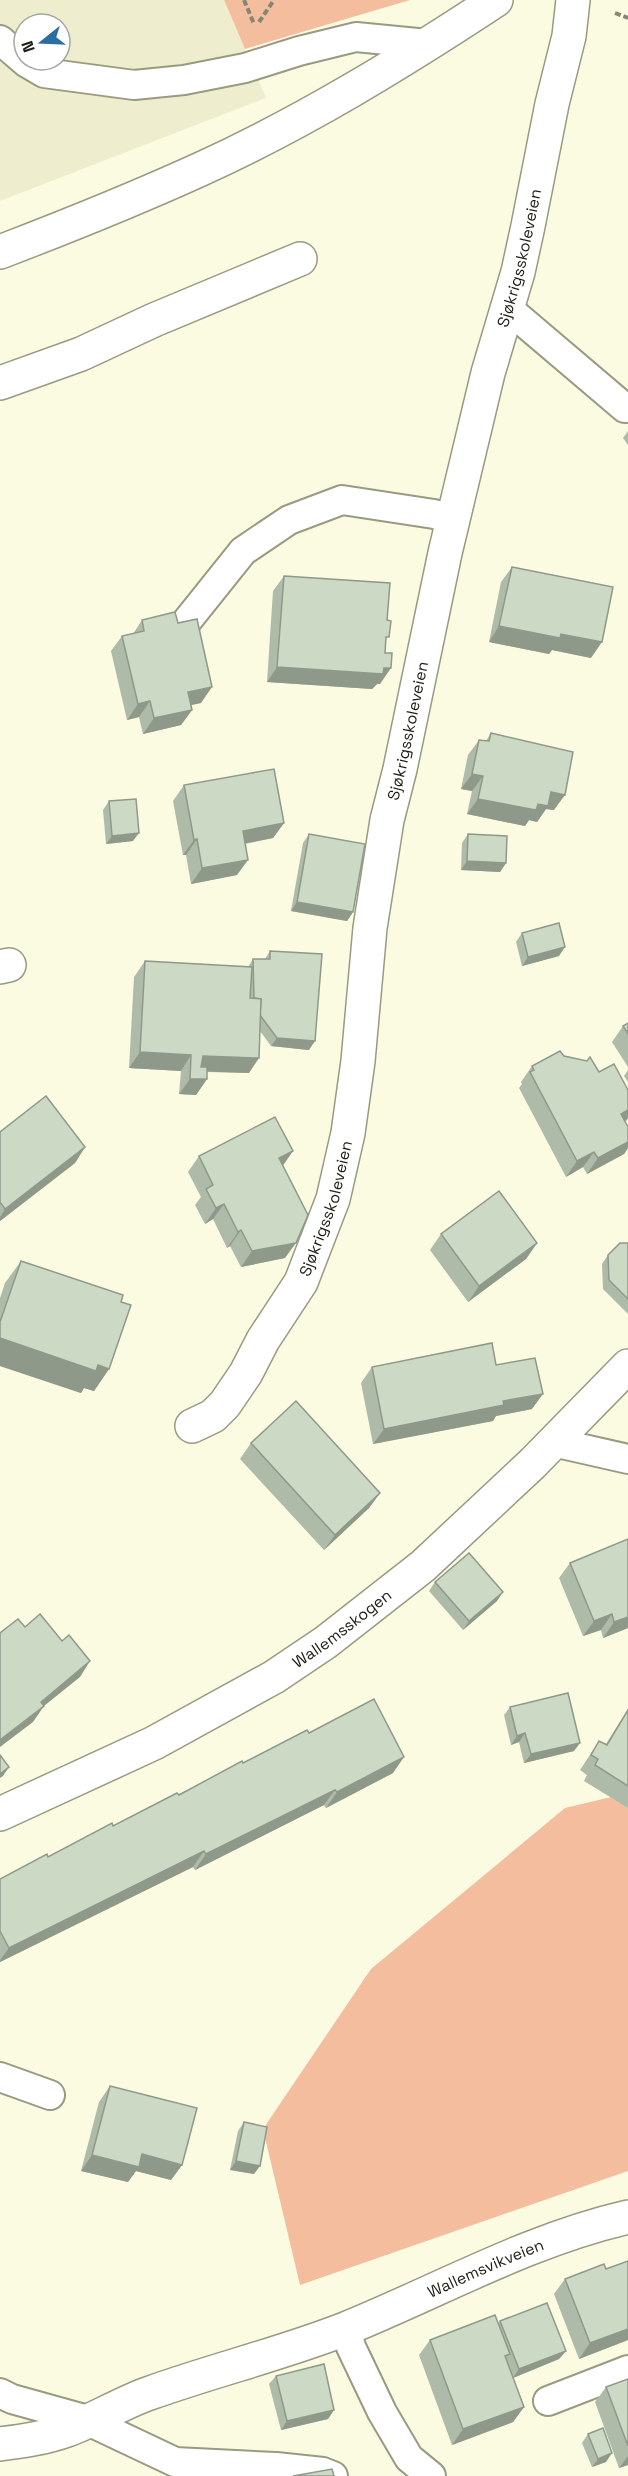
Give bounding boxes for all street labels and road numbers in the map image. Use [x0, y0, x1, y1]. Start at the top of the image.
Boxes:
street label: Sjøkrigsskoleveien [492, 187, 546, 329]
street label: Sjøkrigsskoleveien [382, 659, 433, 802]
street label: Sjøkrigsskoleveien [294, 1138, 356, 1279]
street label: Wallemsskogen [288, 1584, 396, 1672]
street label: Wallemsvikveien [424, 2234, 546, 2302]

